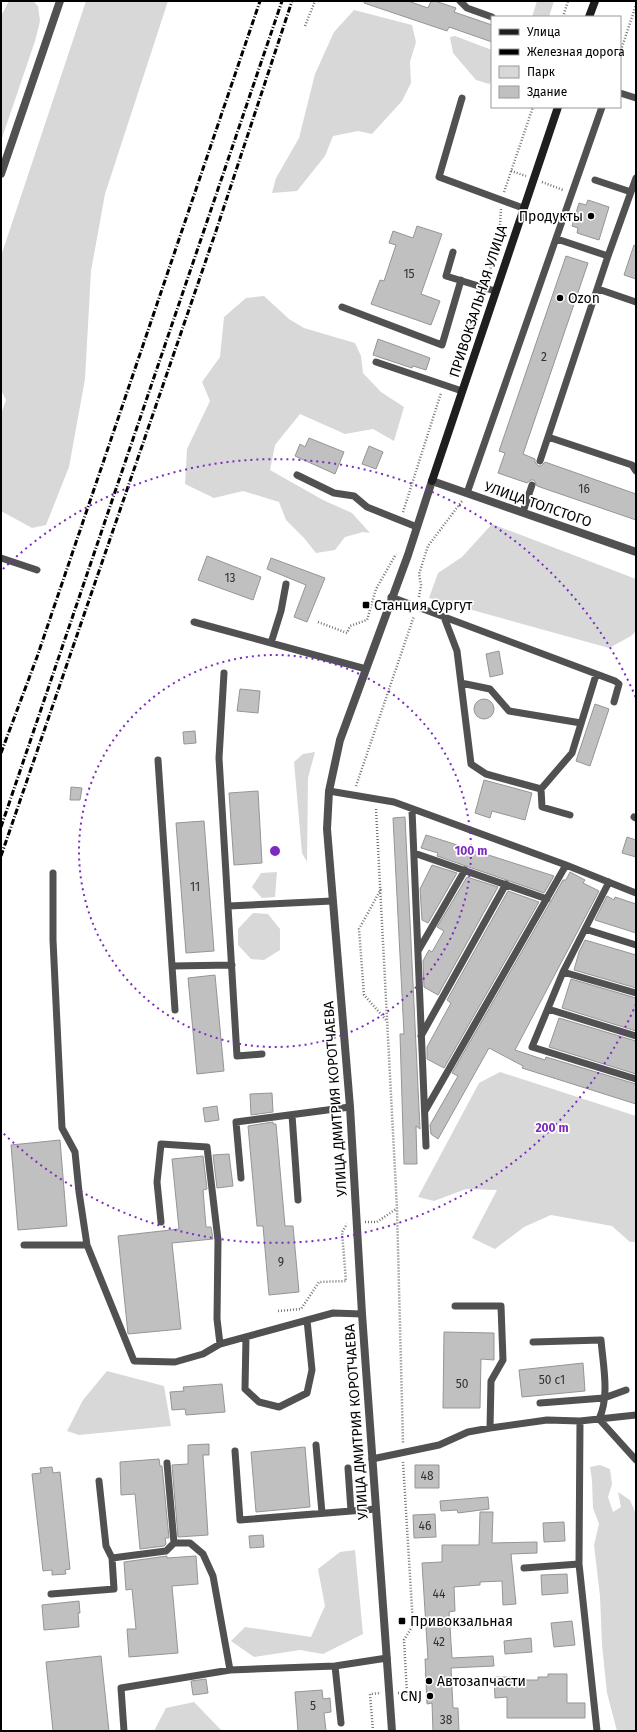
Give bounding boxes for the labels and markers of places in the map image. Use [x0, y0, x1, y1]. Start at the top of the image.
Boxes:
place label: Продукты [519, 208, 583, 225]
marker: Продукты [586, 211, 596, 221]
place label: Ozon [568, 290, 600, 307]
marker: Ozon [555, 293, 565, 303]
place label: Станция Сургут [374, 597, 473, 614]
marker: Станция Сургут [361, 600, 371, 610]
centre of rings [268, 844, 282, 858]
place label: Привокзальная [410, 1613, 513, 1630]
marker: Привокзальная [397, 1616, 407, 1626]
place label: Автозапчасти [437, 1673, 526, 1690]
marker: Автозапчасти [424, 1676, 434, 1686]
place label: CNJ [400, 1688, 422, 1705]
marker: CNJ [425, 1691, 435, 1701]

